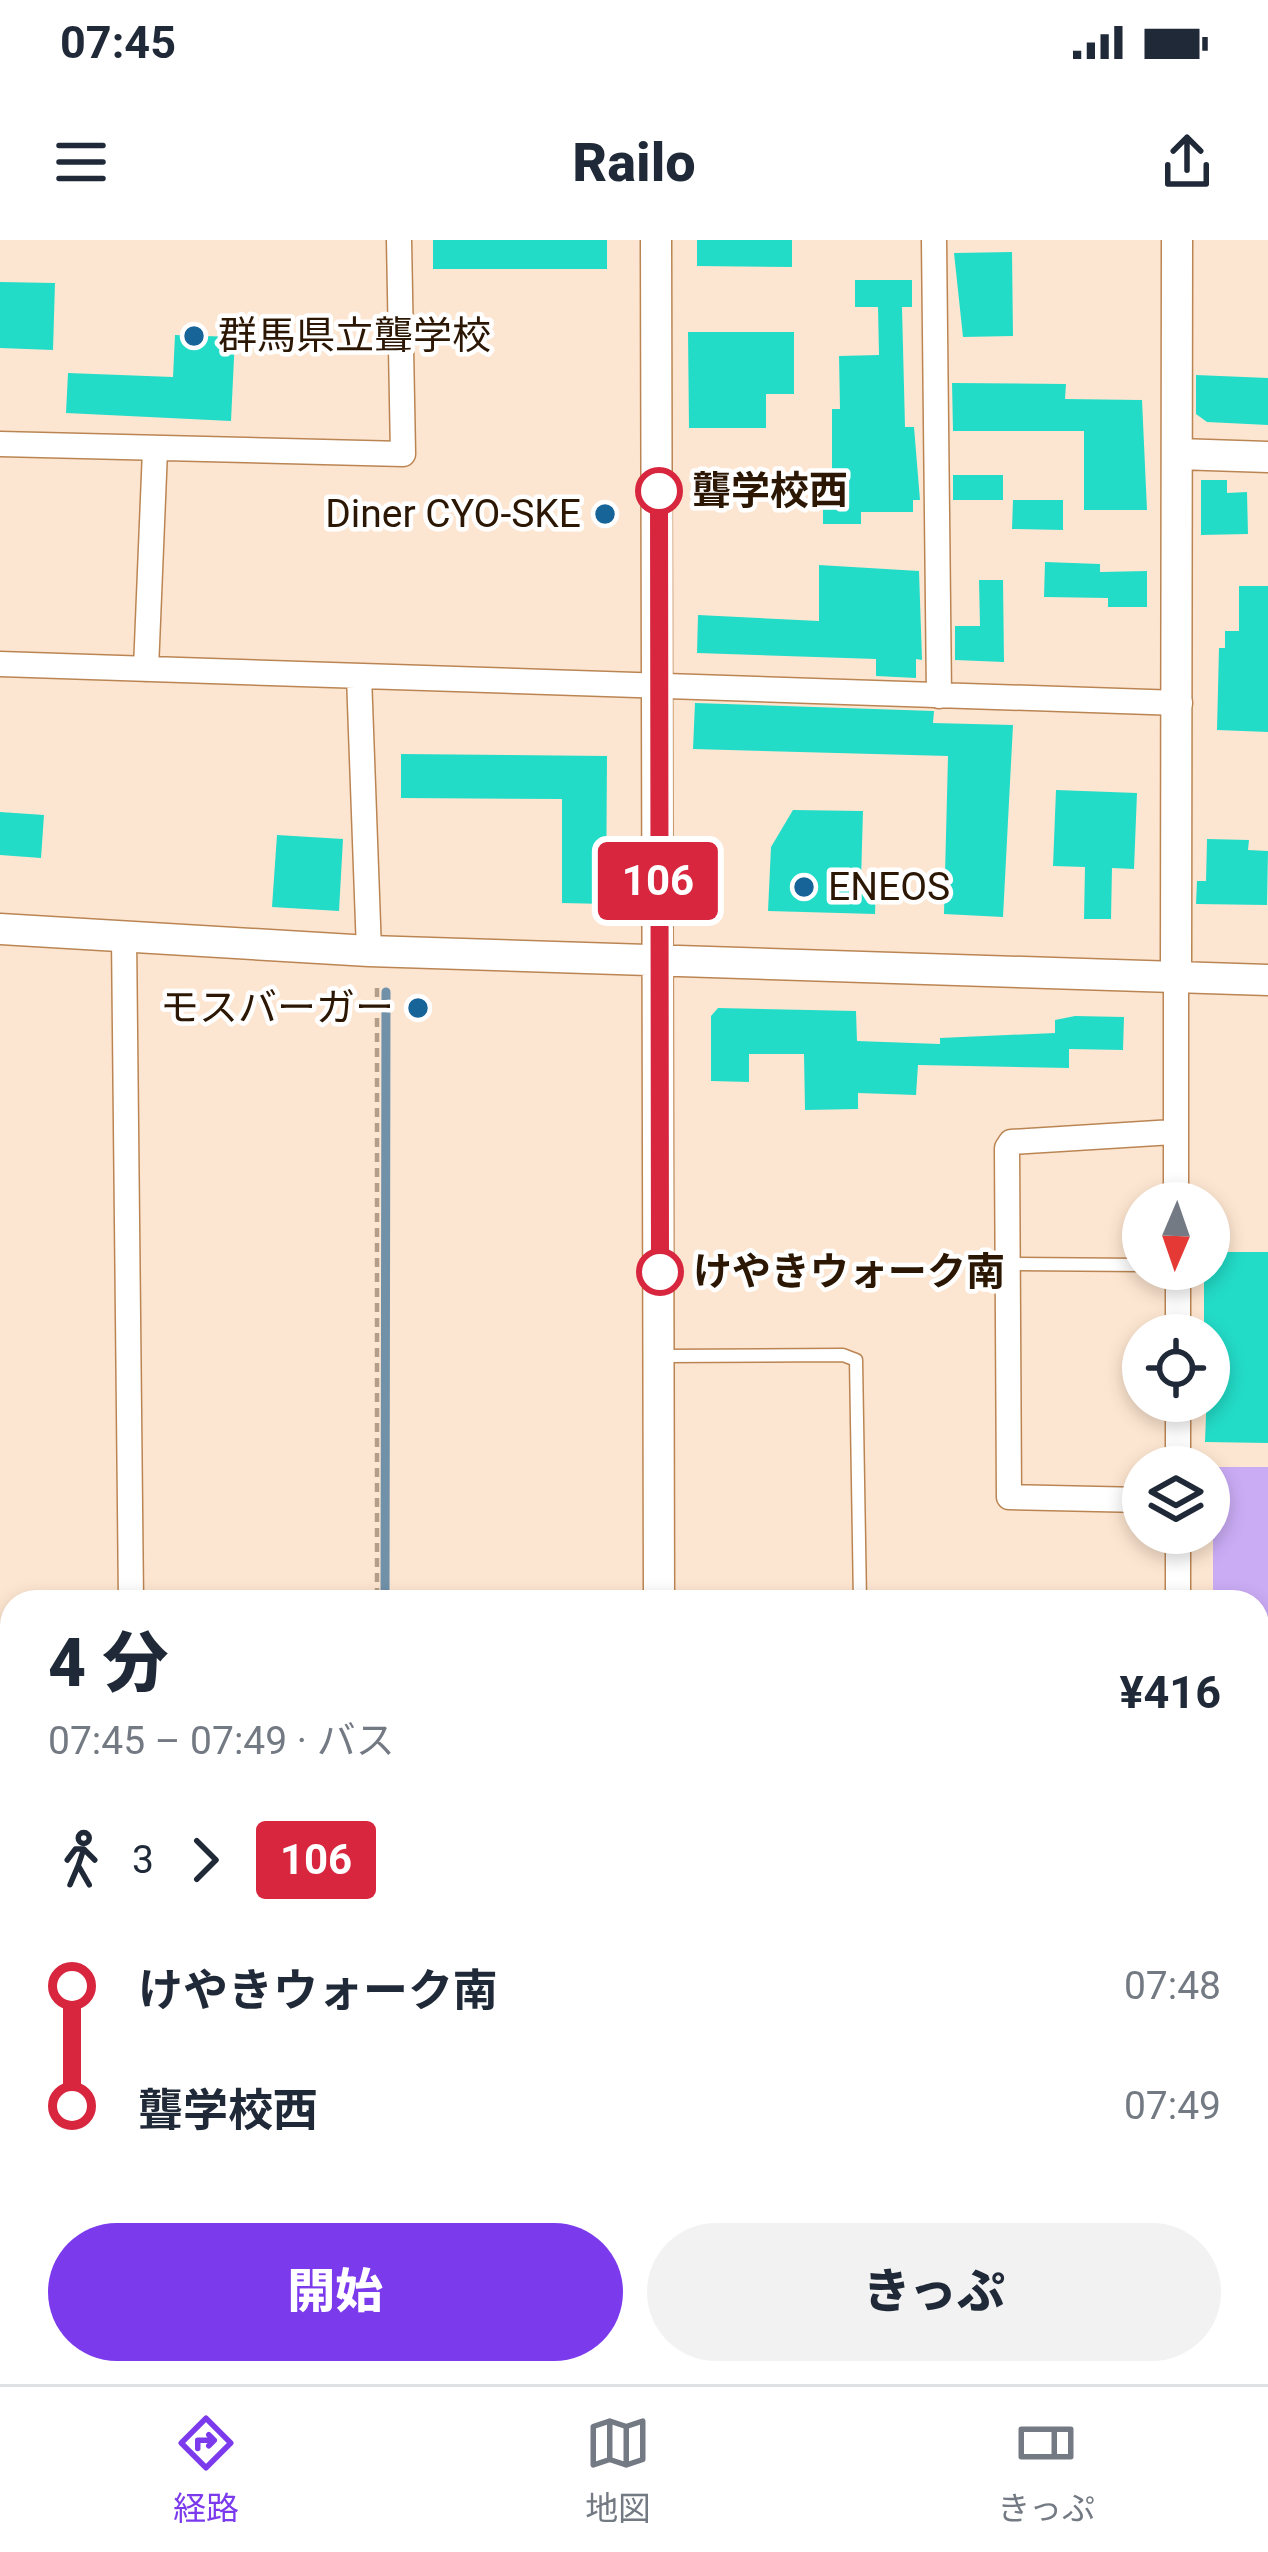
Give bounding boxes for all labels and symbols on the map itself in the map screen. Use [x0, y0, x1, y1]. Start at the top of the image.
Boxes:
place label: 群馬県立聾学校 [218, 313, 491, 359]
marker: 群馬県立聾学校 [181, 323, 207, 349]
place label: 聾学校西 [692, 468, 848, 514]
marker: 聾学校西 [637, 469, 681, 513]
place label: Diner CYO-SKE [325, 491, 581, 537]
marker: Diner CYO-SKE [592, 501, 618, 527]
line badge: 106 [589, 842, 727, 920]
place label: ENEOS [828, 864, 950, 910]
marker: ENEOS [791, 874, 817, 900]
place label: モスバーガー [160, 985, 394, 1031]
marker: モスバーガー [405, 995, 431, 1021]
north arrow [1122, 1182, 1230, 1290]
place label: けやきウォーク南 [693, 1249, 1005, 1295]
marker: けやきウォーク南 [638, 1250, 682, 1294]

